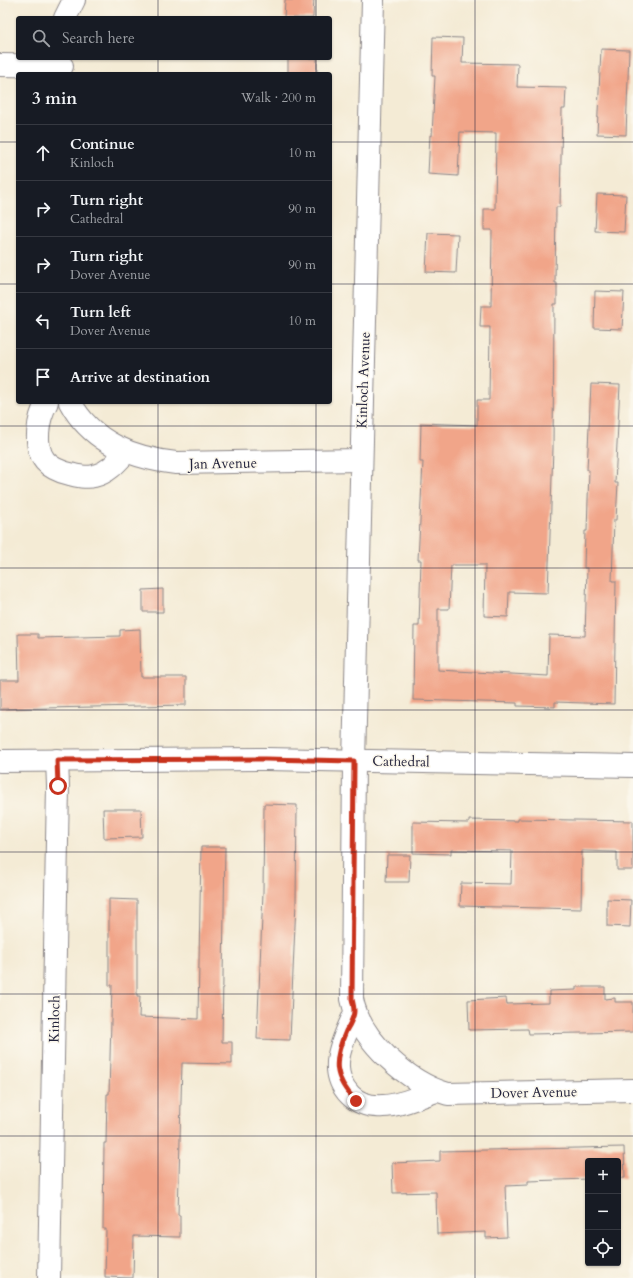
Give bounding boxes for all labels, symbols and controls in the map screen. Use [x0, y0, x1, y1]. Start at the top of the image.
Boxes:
search box [16, 16, 332, 60]
icon: search [30, 27, 52, 49]
text: Search here [62, 28, 135, 48]
text: 3 min [32, 87, 77, 110]
text: Walk · 200 m [241, 89, 316, 107]
text: Continue [70, 134, 135, 154]
icon: ahead [32, 142, 54, 164]
text: 10 m [288, 144, 316, 162]
text: Kinloch [70, 154, 114, 172]
text: Turn right [70, 190, 143, 210]
icon: right [32, 198, 54, 220]
text: 90 m [288, 200, 316, 218]
text: Cathedral [70, 210, 123, 228]
text: Turn right [70, 246, 143, 266]
icon: right [32, 254, 54, 276]
text: 90 m [288, 256, 316, 274]
text: Dover Avenue [70, 266, 150, 284]
text: Turn left [70, 302, 131, 322]
icon: left [32, 310, 54, 332]
text: 10 m [288, 312, 316, 330]
text: Dover Avenue [70, 322, 150, 340]
street label: Kinloch Avenue [352, 331, 375, 429]
icon: arrive [32, 366, 54, 388]
text: Arrive at destination [70, 367, 210, 387]
street label: Jan Avenue [187, 453, 257, 474]
street label: Cathedral [372, 752, 430, 772]
route start [49, 777, 67, 795]
street label: Kinloch [45, 995, 64, 1043]
street label: Dover Avenue [491, 1082, 577, 1103]
route end [347, 1092, 365, 1110]
map controls [585, 1158, 621, 1266]
button: + [585, 1158, 621, 1194]
button: − [585, 1194, 621, 1230]
button: locate [585, 1230, 621, 1266]

